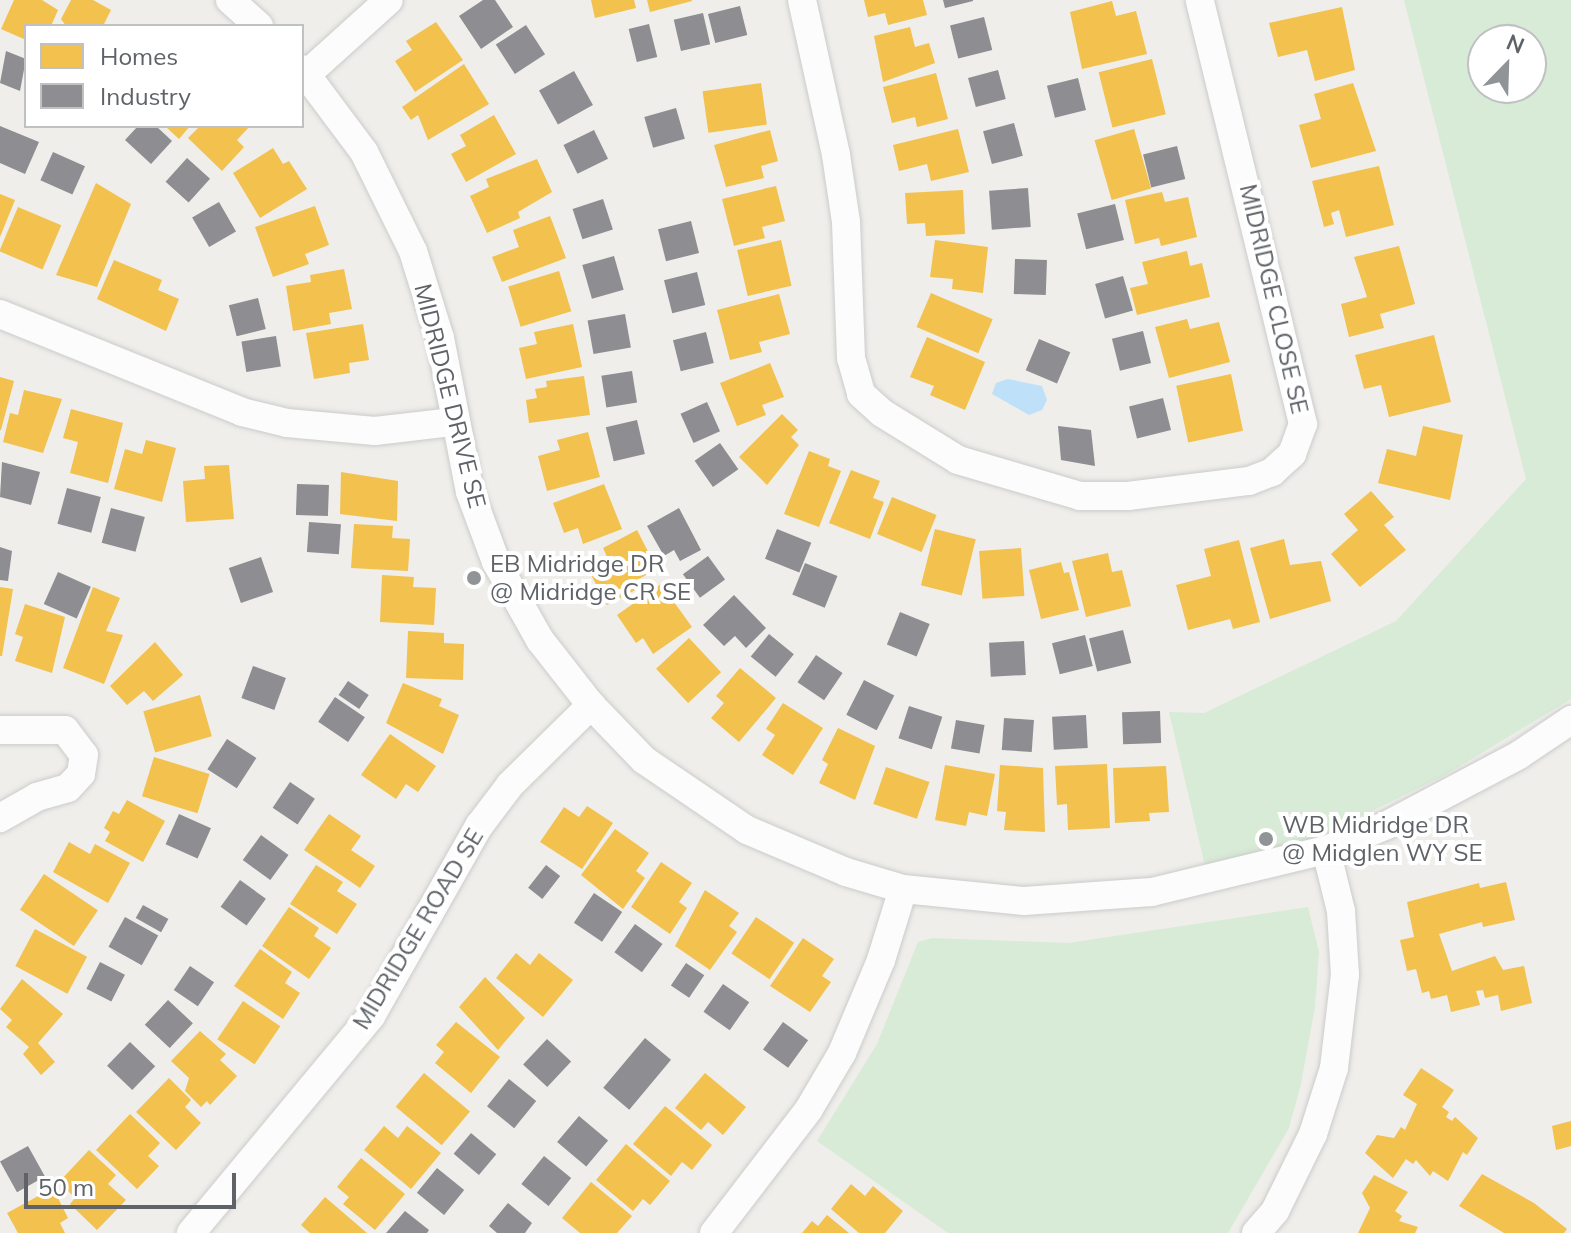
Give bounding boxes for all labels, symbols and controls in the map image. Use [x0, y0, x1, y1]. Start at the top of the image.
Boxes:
legend [24, 24, 304, 128]
north arrow [1467, 24, 1547, 104]
text: N [1502, 28, 1529, 60]
text: Homes [100, 41, 178, 71]
text: Industry [100, 81, 191, 111]
street label: MIDRIDGE CLOSE SE [1234, 181, 1314, 417]
street label: MIDRIDGE DRIVE SE [408, 281, 492, 511]
place label: EB Midridge DR @ Midridge CR SE [490, 550, 691, 606]
marker: EB Midridge DR @ Midridge CR SE [465, 569, 483, 587]
place label: WB Midridge DR @ Midglen WY SE [1282, 811, 1483, 867]
street label: MIDRIDGE ROAD SE [347, 823, 489, 1035]
marker: WB Midridge DR @ Midglen WY SE [1257, 830, 1275, 848]
scale bar [28, 1157, 240, 1207]
text: 50 m [38, 1172, 94, 1202]

